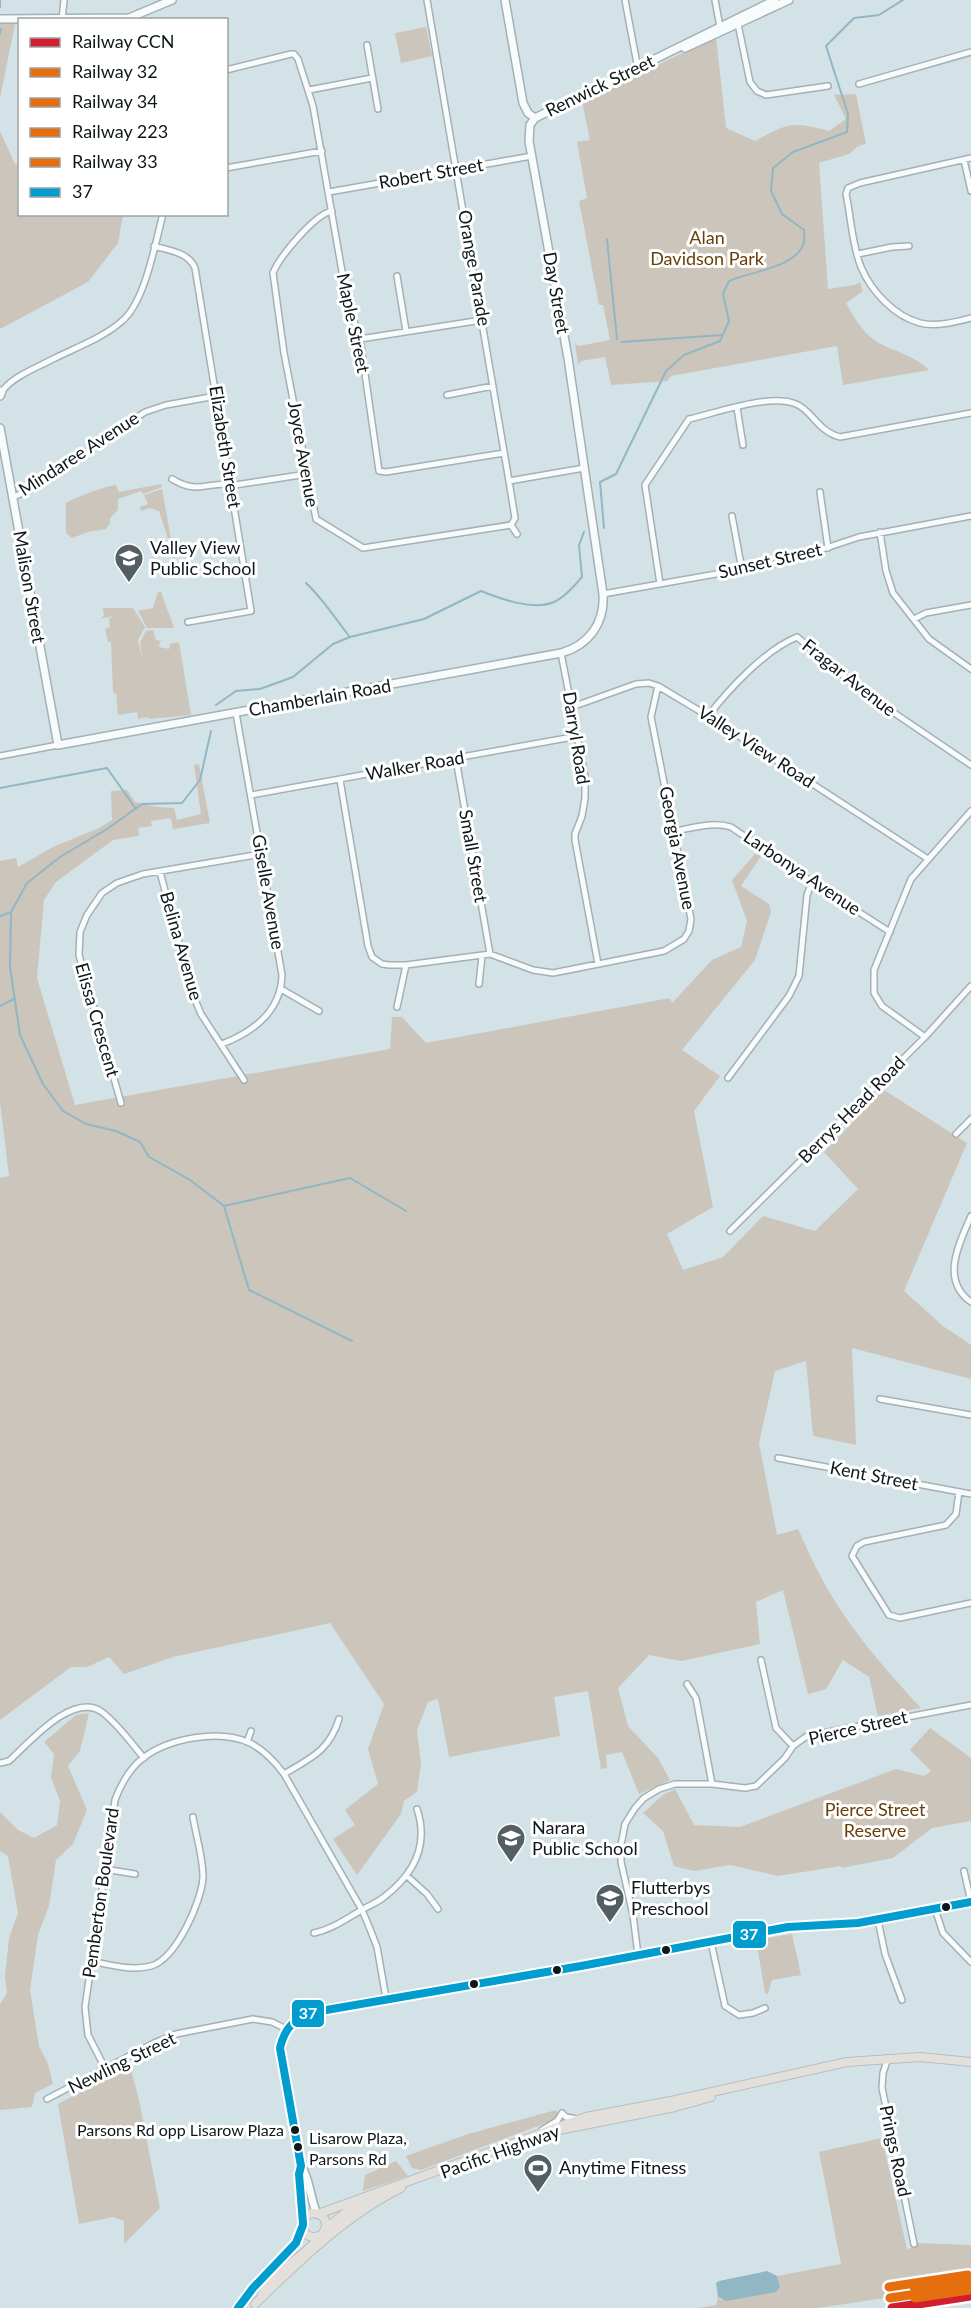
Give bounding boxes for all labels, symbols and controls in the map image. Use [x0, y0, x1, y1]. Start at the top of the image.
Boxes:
legend [18, 18, 228, 216]
text: Railway CCN [72, 30, 174, 52]
street label: Renwick Street [542, 49, 658, 121]
text: Railway 32 [72, 60, 158, 82]
text: Railway 34 [72, 90, 158, 112]
text: Railway 223 [72, 120, 168, 142]
text: Railway 33 [72, 150, 158, 172]
street label: Robert Street [377, 153, 485, 193]
text: 37 [72, 180, 93, 202]
street label: Orange Parade [454, 208, 496, 328]
park label: Alan Davidson Park [650, 226, 765, 269]
street label: Day Street [539, 250, 575, 336]
street label: Maple Street [333, 271, 375, 375]
street label: Elizabeth Street [205, 384, 247, 510]
street label: Joyce Avenue [284, 399, 324, 509]
street label: Mindaree Avenue [14, 406, 143, 500]
street label: Malison Street [9, 529, 51, 645]
place label: Valley View Public School [150, 536, 256, 579]
street label: Sunset Street [716, 537, 824, 583]
school or university icon: Valley View Public School [113, 542, 145, 584]
street label: Fragar Avenue [798, 634, 901, 721]
street label: Chamberlain Road [247, 674, 393, 720]
street label: Darryl Road [559, 690, 595, 786]
street label: Valley View Road [694, 700, 819, 792]
street label: Walker Road [364, 746, 466, 785]
street label: Georgia Avenue [655, 784, 701, 911]
street label: Small Street [455, 808, 493, 904]
street label: Larbonya Avenue [740, 825, 865, 919]
street label: Giselle Avenue [248, 833, 290, 951]
street label: Belina Avenue [156, 889, 208, 1003]
street label: Elissa Crescent [71, 960, 125, 1080]
street label: Berrys Head Road [793, 1051, 909, 1167]
street label: Kent Street [828, 1456, 921, 1494]
street label: Pierce Street [806, 1705, 910, 1749]
park label: Pierce Street Reserve [825, 1798, 926, 1841]
street label: Pemberton Boulevard [77, 1806, 123, 1979]
place label: Narara Public School [532, 1816, 638, 1859]
school or university icon: Narara Public School [495, 1822, 527, 1864]
place label: Flutterbys Preschool [631, 1876, 711, 1919]
school or university icon: Flutterbys Preschool [594, 1882, 626, 1924]
unlabelled marker [940, 1901, 952, 1913]
line badge: 37 [732, 1920, 767, 1949]
text: 37 [740, 1924, 758, 1943]
unlabelled marker [660, 1944, 672, 1956]
unlabelled marker [551, 1964, 563, 1976]
unlabelled marker [468, 1978, 480, 1990]
line badge: 37 [291, 1999, 325, 2028]
text: 37 [299, 2003, 317, 2022]
street label: Newling Street [64, 2026, 179, 2098]
street label: Prings Road [876, 2103, 916, 2199]
street label: Pacific Highway [437, 2119, 563, 2183]
place label: Parsons Rd opp Lisarow Plaza [77, 2120, 284, 2139]
marker: Parsons Rd opp Lisarow Plaza [289, 2124, 301, 2136]
place label: Lisarow Plaza, Parsons Rd [309, 2128, 407, 2168]
marker: Lisarow Plaza, Parsons Rd [292, 2141, 304, 2153]
sports icon: Anytime Fitness [522, 2152, 554, 2194]
place label: Anytime Fitness [559, 2156, 687, 2178]

